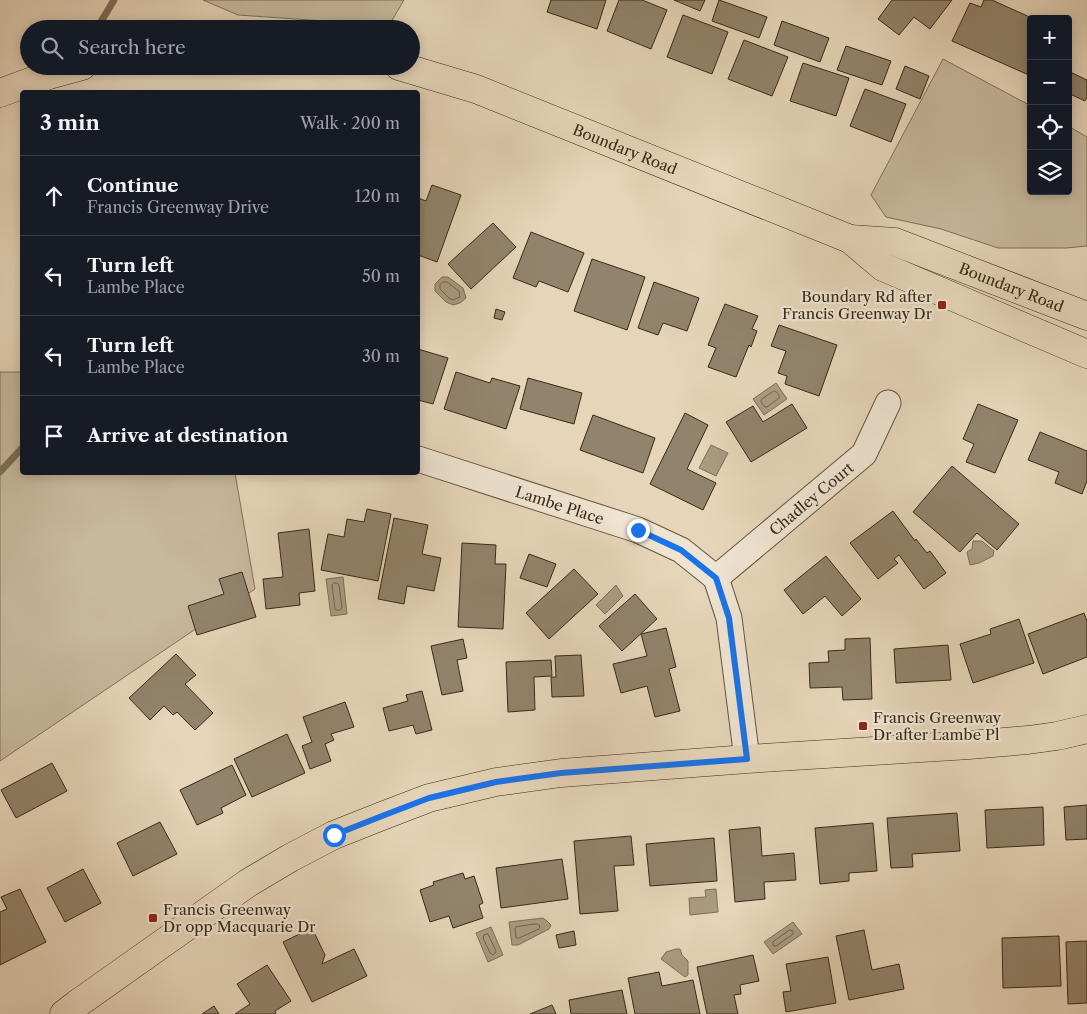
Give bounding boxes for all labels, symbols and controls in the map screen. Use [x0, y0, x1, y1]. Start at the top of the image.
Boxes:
map controls [1027, 15, 1072, 195]
button: + [1027, 15, 1072, 60]
search box [20, 20, 420, 75]
icon: search [38, 34, 66, 62]
text: Search here [78, 36, 186, 59]
button: − [1027, 60, 1072, 105]
button: locate [1027, 105, 1072, 150]
text: 3 min [40, 110, 100, 135]
text: Walk · 200 m [300, 113, 400, 133]
street label: Boundary Road [570, 119, 680, 178]
button: layers [1027, 150, 1072, 195]
text: Continue [87, 174, 179, 197]
icon: ahead [40, 182, 68, 210]
text: 120 m [355, 186, 400, 206]
text: Francis Greenway Drive [87, 197, 269, 217]
text: Turn left [87, 254, 174, 277]
street label: Boundary Road [956, 258, 1067, 316]
icon: left [40, 262, 68, 290]
text: 50 m [362, 266, 400, 286]
text: Lambe Place [87, 277, 185, 297]
place label: Boundary Rd after Francis Greenway Dr [782, 287, 933, 323]
marker: Boundary Rd after Francis Greenway Dr [936, 299, 948, 311]
text: Turn left [87, 334, 174, 357]
icon: left [40, 342, 68, 370]
text: 30 m [362, 346, 400, 366]
text: Lambe Place [87, 357, 185, 377]
icon: arrive [40, 422, 68, 450]
text: Arrive at destination [87, 424, 288, 447]
street label: Chadley Court [765, 457, 858, 539]
street label: Lambe Place [513, 482, 606, 528]
route end [627, 519, 650, 542]
place label: Francis Greenway Dr after Lambe Pl [873, 708, 1002, 744]
marker: Francis Greenway Dr after Lambe Pl [857, 720, 869, 732]
route start [323, 824, 346, 847]
place label: Francis Greenway Dr opp Macquarie Dr [163, 900, 316, 936]
marker: Francis Greenway Dr opp Macquarie Dr [147, 912, 159, 924]

